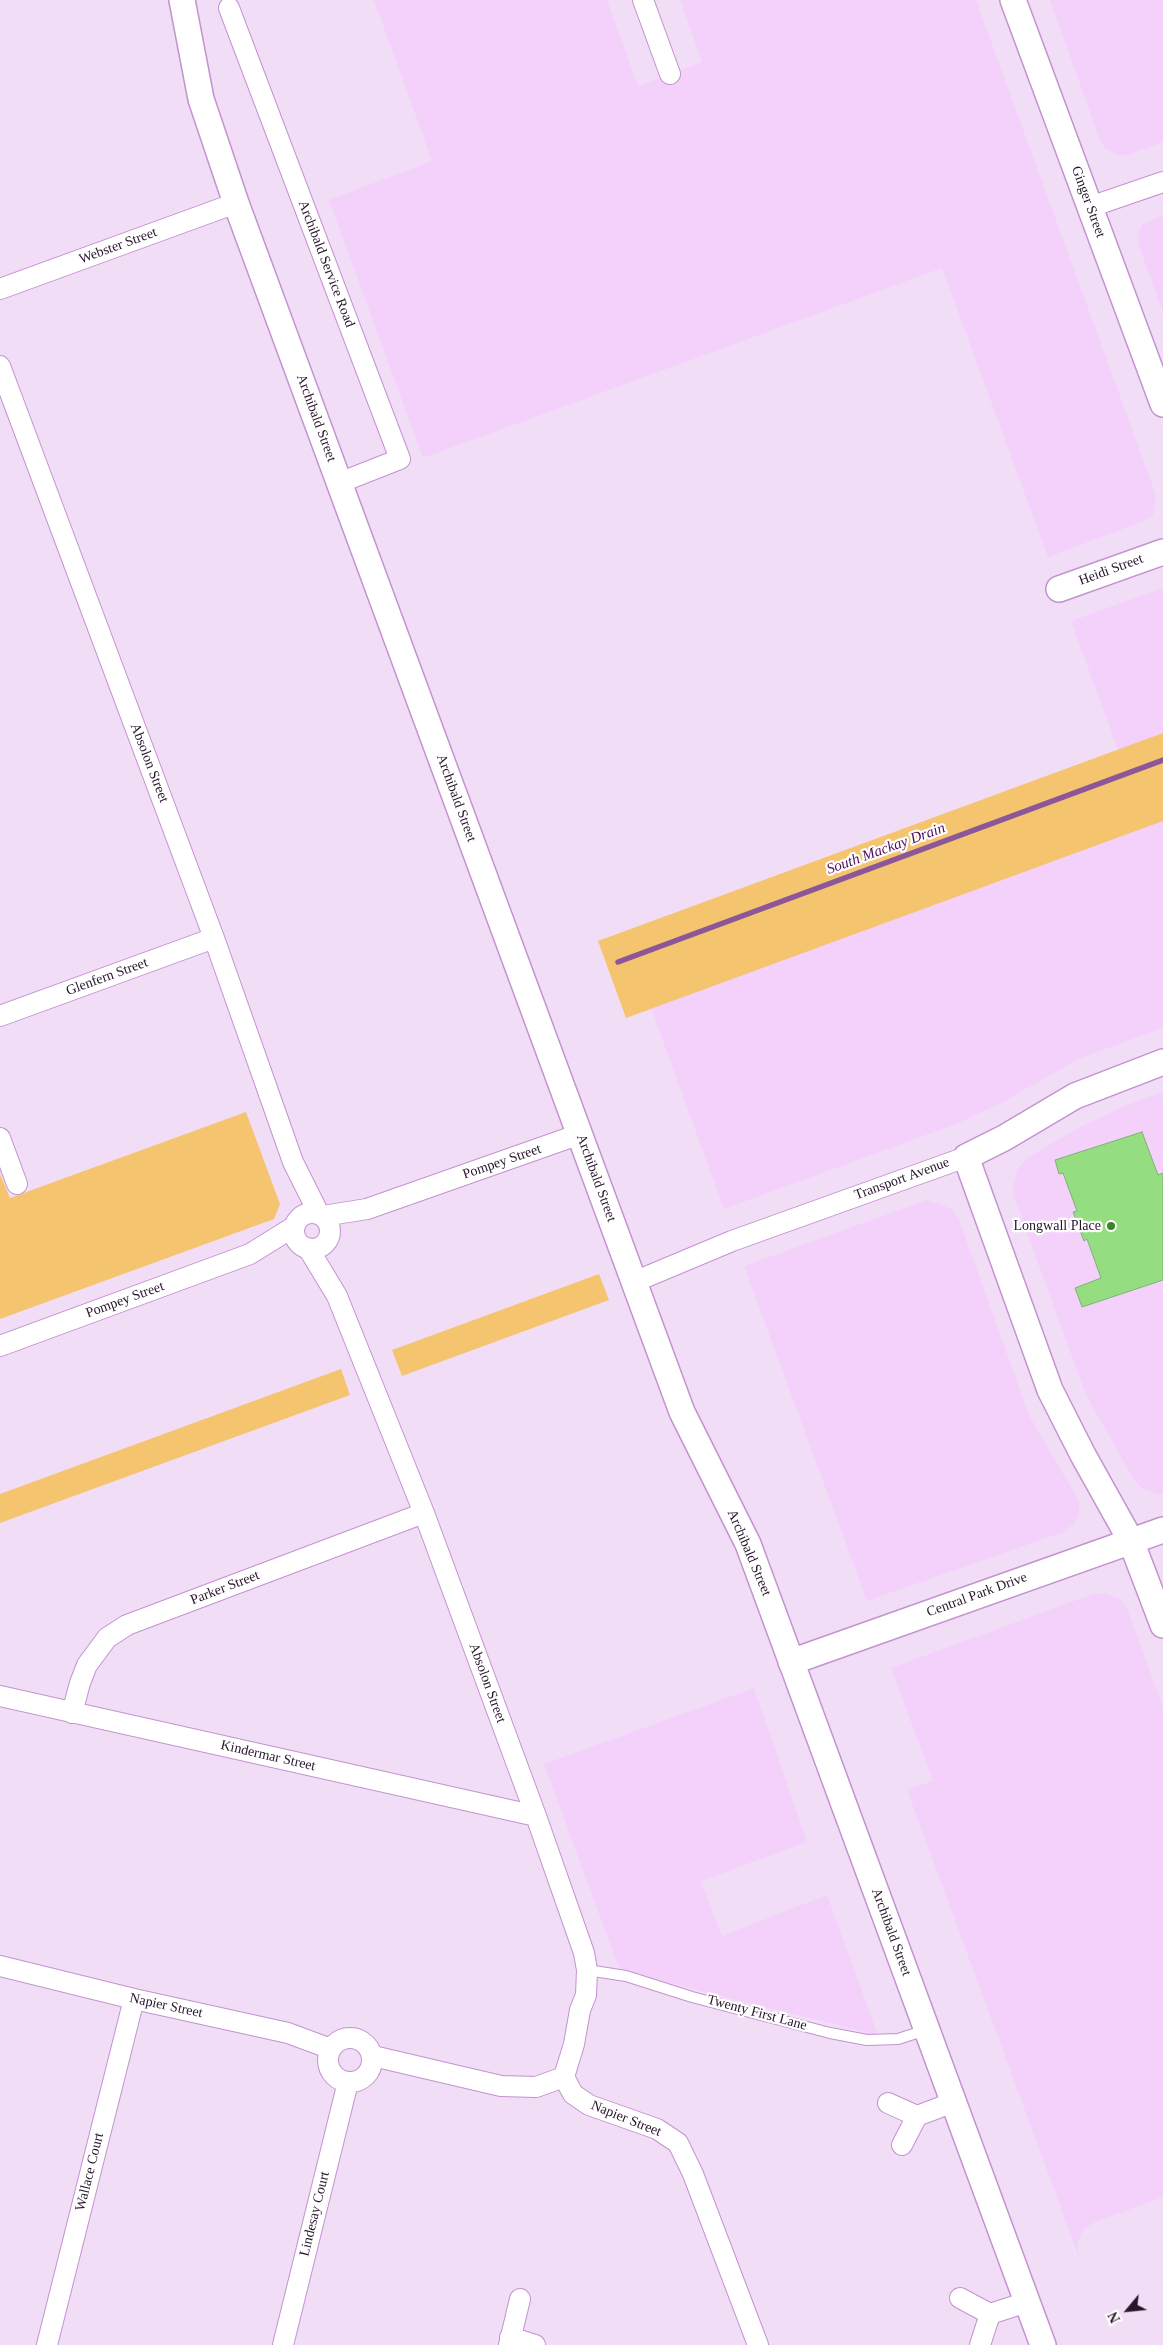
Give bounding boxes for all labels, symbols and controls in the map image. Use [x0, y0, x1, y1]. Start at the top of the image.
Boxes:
street label: Ginger Street [1067, 164, 1109, 240]
street label: Archibald Service Road [294, 198, 358, 330]
street label: Webster Street [77, 224, 159, 268]
street label: Archibald Street [292, 372, 340, 464]
street label: Heidi Street [1077, 551, 1145, 589]
street label: Absolon Street [126, 721, 172, 805]
street label: Archibald Street [432, 752, 480, 844]
water label: South Mackay Drain [824, 819, 948, 879]
street label: Glenfern Street [64, 954, 150, 1000]
street label: Archibald Street [572, 1132, 620, 1224]
street label: Pompey Street [460, 1141, 544, 1183]
street label: Transport Avenue [852, 1154, 952, 1204]
place label: Longwall Place [1014, 1218, 1101, 1234]
marker: Longwall Place [1105, 1220, 1117, 1232]
street label: Pompey Street [84, 1278, 166, 1322]
street label: Archibald Street [723, 1507, 775, 1599]
street label: Parker Street [188, 1567, 262, 1609]
street label: Central Park Drive [924, 1569, 1030, 1621]
street label: Absolon Street [465, 1641, 509, 1725]
street label: Kindermar Street [219, 1737, 317, 1775]
street label: Archibald Street [867, 1886, 915, 1978]
street label: Napier Street [128, 1990, 204, 2022]
street label: Twenty First Lane [705, 1992, 809, 2034]
street label: Napier Street [588, 2097, 664, 2141]
street label: Wallace Court [72, 2131, 108, 2213]
street label: Lindesay Court [296, 2170, 334, 2258]
north arrow [1103, 2285, 1153, 2335]
text: N [1105, 2309, 1123, 2325]

